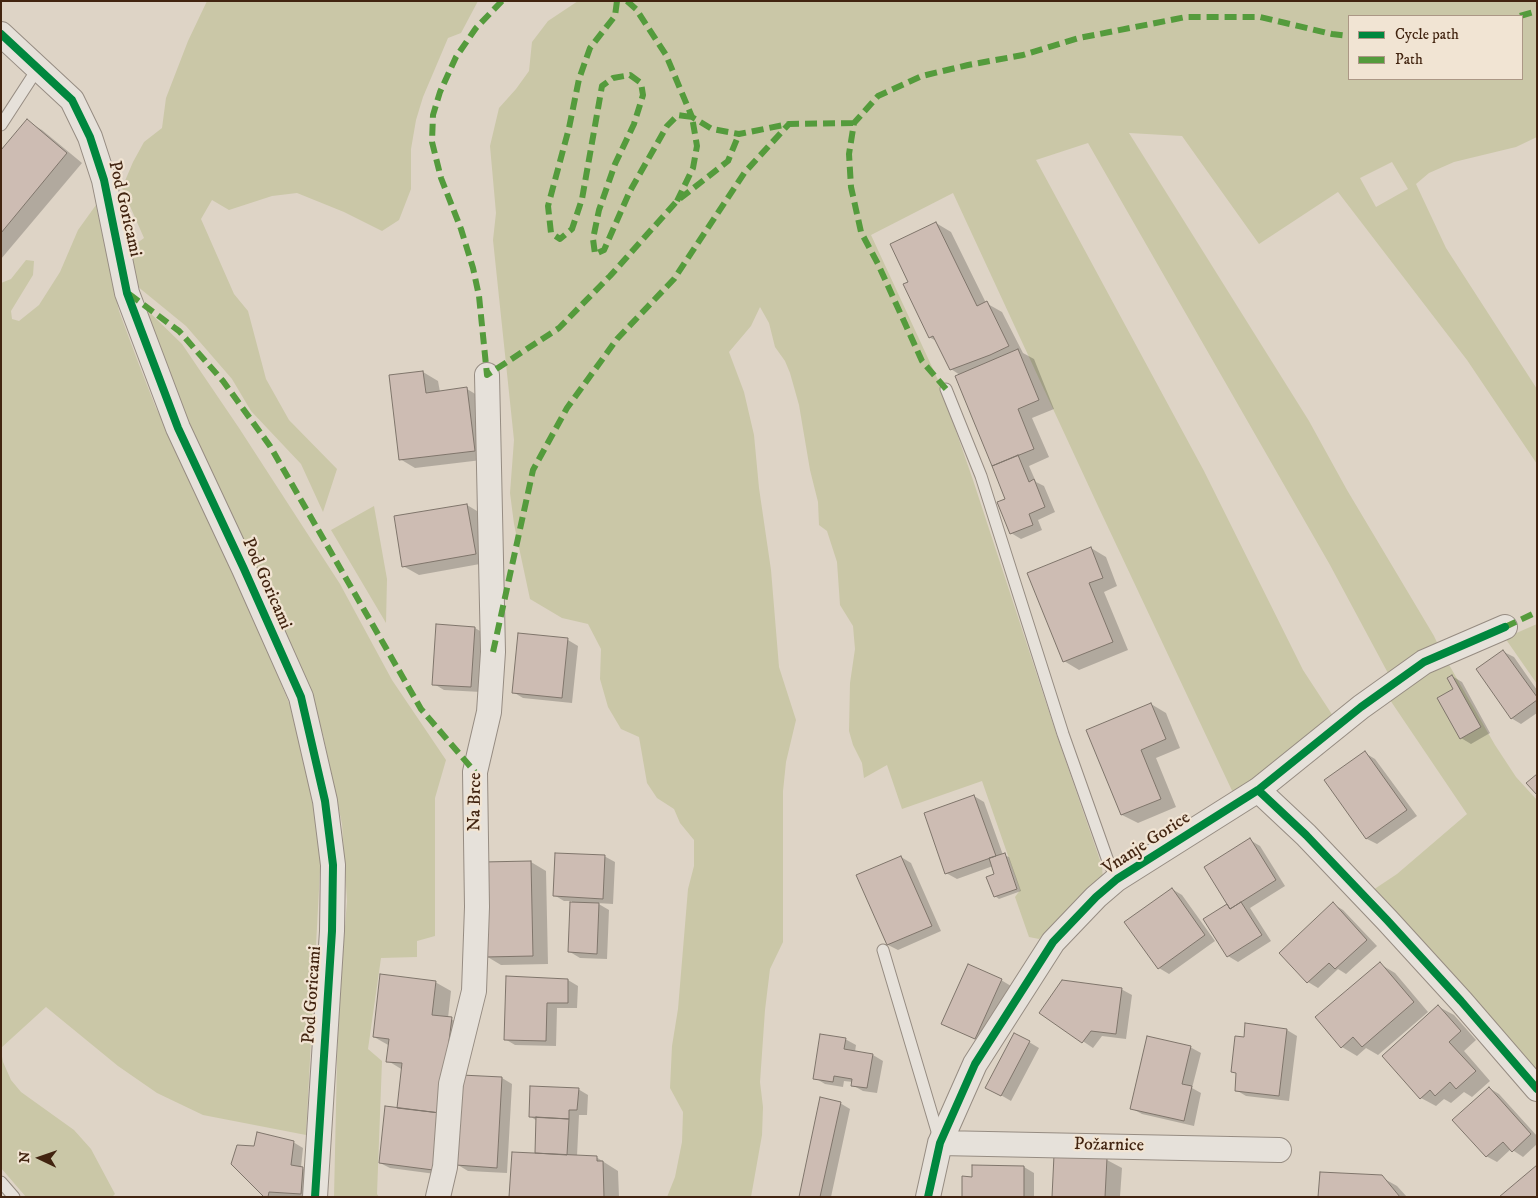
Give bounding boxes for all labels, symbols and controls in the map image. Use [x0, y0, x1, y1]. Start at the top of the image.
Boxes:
legend [1348, 15, 1523, 80]
text: Cycle path [1395, 25, 1459, 44]
text: Path [1395, 50, 1423, 69]
street label: Pod Goricami [102, 159, 146, 259]
street label: Pod Goricami [236, 535, 296, 633]
street label: Na Brce [465, 772, 487, 832]
street label: Vnanje Gorice [1099, 808, 1195, 880]
street label: Pod Goricami [299, 945, 327, 1045]
north arrow [15, 1133, 65, 1183]
street label: Požarnice [1074, 1135, 1144, 1157]
text: N [16, 1151, 34, 1163]

